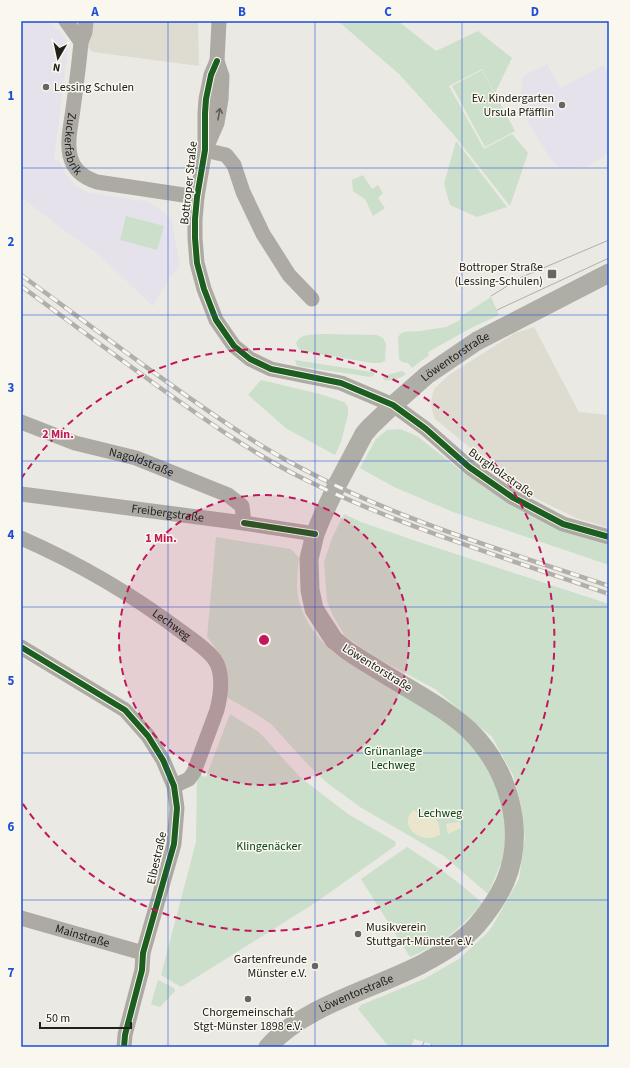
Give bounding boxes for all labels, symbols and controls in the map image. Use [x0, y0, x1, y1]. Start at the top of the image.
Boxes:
text: A [90, 3, 99, 21]
text: B [238, 3, 246, 21]
text: C [384, 3, 392, 21]
text: D [531, 3, 539, 21]
north arrow [38, 38, 78, 78]
text: N [52, 59, 61, 75]
place label: Lessing Schulen [54, 79, 134, 96]
marker: Lessing Schulen [41, 82, 51, 92]
text: 1 [8, 87, 15, 105]
place label: Ev. Kindergarten Ursula Pfäfflin [472, 90, 554, 121]
marker: Ev. Kindergarten Ursula Pfäfflin [557, 100, 567, 110]
one-way arrow [216, 108, 224, 121]
street label: Zuckerfabrik [60, 112, 86, 179]
street label: Bottroper Straße [176, 140, 202, 226]
text: 2 [8, 233, 15, 251]
place label: Bottroper Straße (Lessing-Schulen) [454, 259, 543, 290]
marker: Bottroper Straße (Lessing-Schulen) [546, 268, 558, 280]
street label: Löwentorstraße [417, 327, 493, 385]
text: 3 [8, 379, 15, 397]
text: 2 Min. [42, 426, 74, 443]
street label: Nagoldstraße [107, 443, 176, 481]
street label: Burgholzstraße [465, 444, 537, 502]
street label: Freibergstraße [130, 500, 205, 526]
text: 4 [8, 526, 15, 544]
text: 1 Min. [145, 530, 177, 547]
street label: Lechweg [149, 605, 194, 644]
centre of rings [257, 633, 271, 647]
street label: Löwentorstraße [339, 640, 415, 696]
text: 5 [8, 672, 15, 690]
park label: Grünanlage Lechweg [364, 743, 422, 774]
park label: Lechweg [418, 805, 462, 822]
text: 6 [8, 818, 15, 836]
street label: Elbestraße [143, 830, 171, 886]
park label: Klingenäcker [236, 838, 302, 855]
place label: Musikverein Stuttgart-Münster e.V. [366, 919, 474, 950]
street label: Mainstraße [53, 920, 112, 952]
marker: Musikverein Stuttgart-Münster e.V. [353, 929, 363, 939]
place label: Gartenfreunde Münster e.V. [234, 951, 307, 982]
marker: Gartenfreunde Münster e.V. [310, 961, 320, 971]
text: 7 [8, 964, 15, 982]
street label: Löwentorstraße [316, 970, 396, 1017]
marker: Chorgemeinschaft Stgt-Münster 1898 e.V. [243, 994, 253, 1004]
scale bar [40, 1004, 131, 1030]
place label: Chorgemeinschaft Stgt-Münster 1898 e.V. [193, 1004, 303, 1035]
text: 50 m [46, 1010, 70, 1027]

